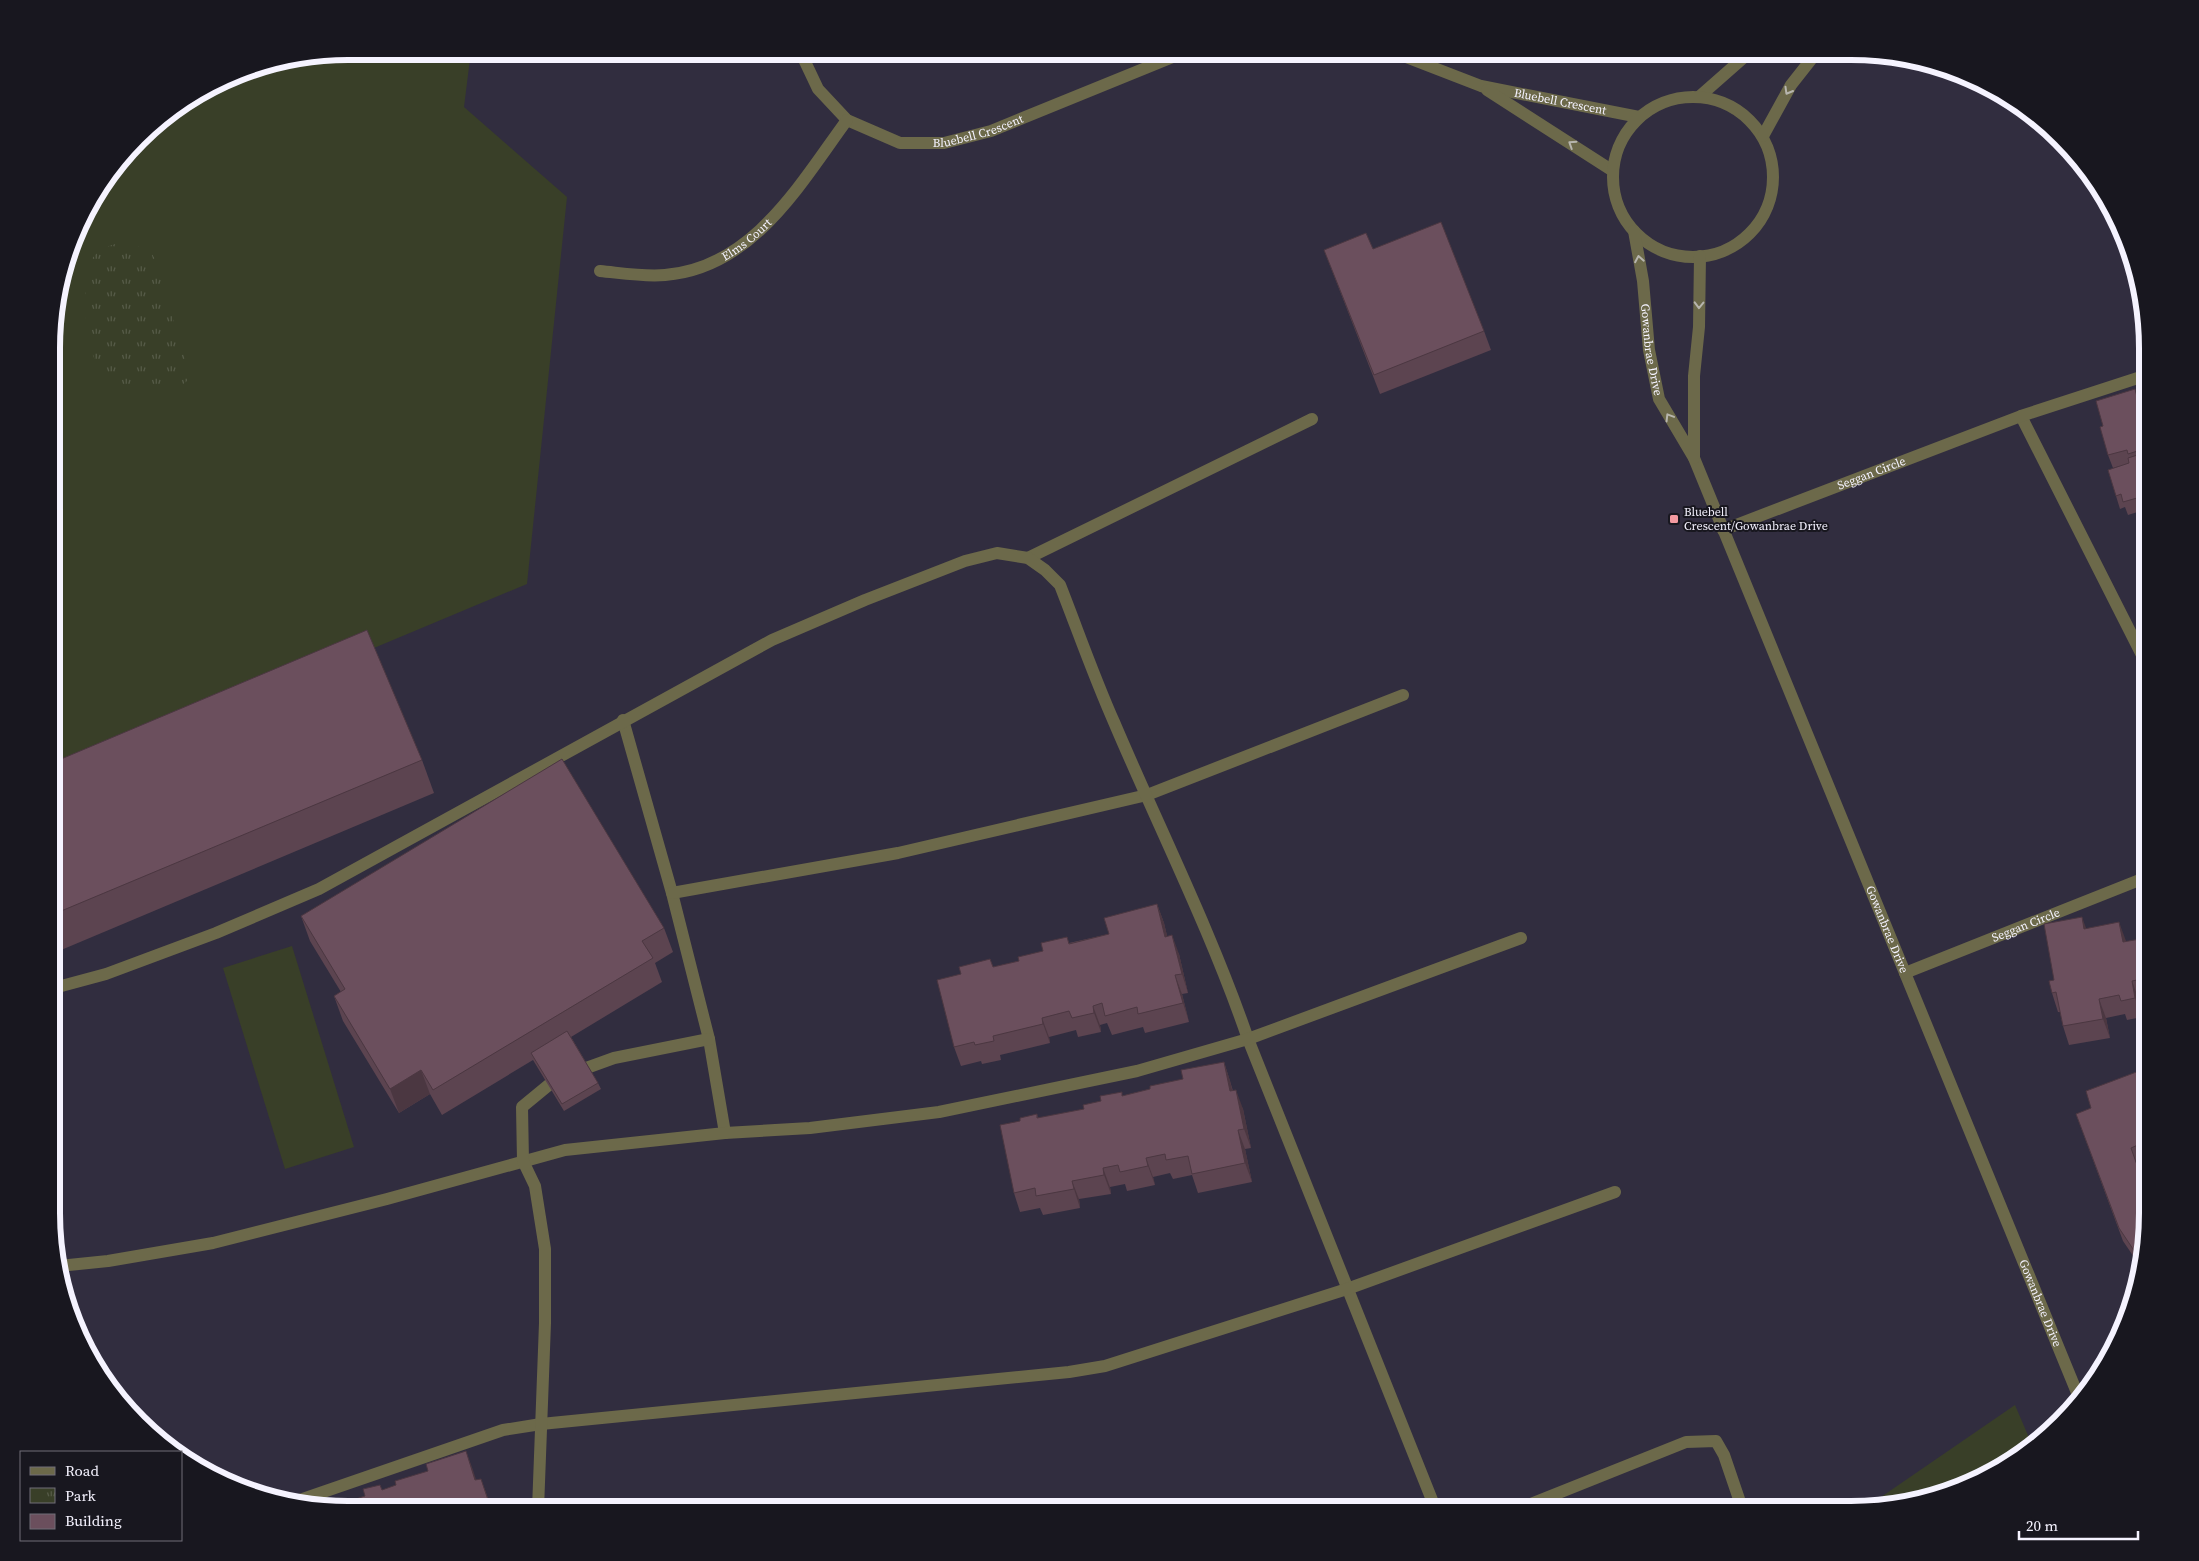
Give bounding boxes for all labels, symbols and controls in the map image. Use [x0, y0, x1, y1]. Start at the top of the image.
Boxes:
street label: Bluebell Crescent [1513, 85, 1608, 118]
one-way arrow [1785, 85, 1795, 94]
street label: Bluebell Crescent [933, 111, 1026, 151]
one-way arrow [1568, 141, 1577, 150]
street label: Elms Court [719, 215, 775, 264]
one-way arrow [1634, 254, 1644, 263]
one-way arrow [1694, 302, 1704, 309]
street label: Gowanbrae Drive [1637, 303, 1666, 397]
one-way arrow [1666, 413, 1676, 422]
street label: Seggan Circle [1835, 453, 1908, 494]
place label: Bluebell Crescent/Gowanbrae Drive [1684, 504, 1828, 534]
marker: Bluebell Crescent/Gowanbrae Drive [1668, 513, 1680, 525]
street label: Gowanbrae Drive [1862, 883, 1912, 975]
street label: Seggan Circle [1989, 904, 2062, 946]
street label: Gowanbrae Drive [2015, 1257, 2065, 1349]
legend [20, 1451, 182, 1541]
text: Road [65, 1460, 99, 1481]
text: Park [65, 1485, 97, 1506]
scale bar [2019, 1508, 2138, 1540]
text: Building [65, 1510, 122, 1531]
text: 20 m [2026, 1515, 2058, 1536]

